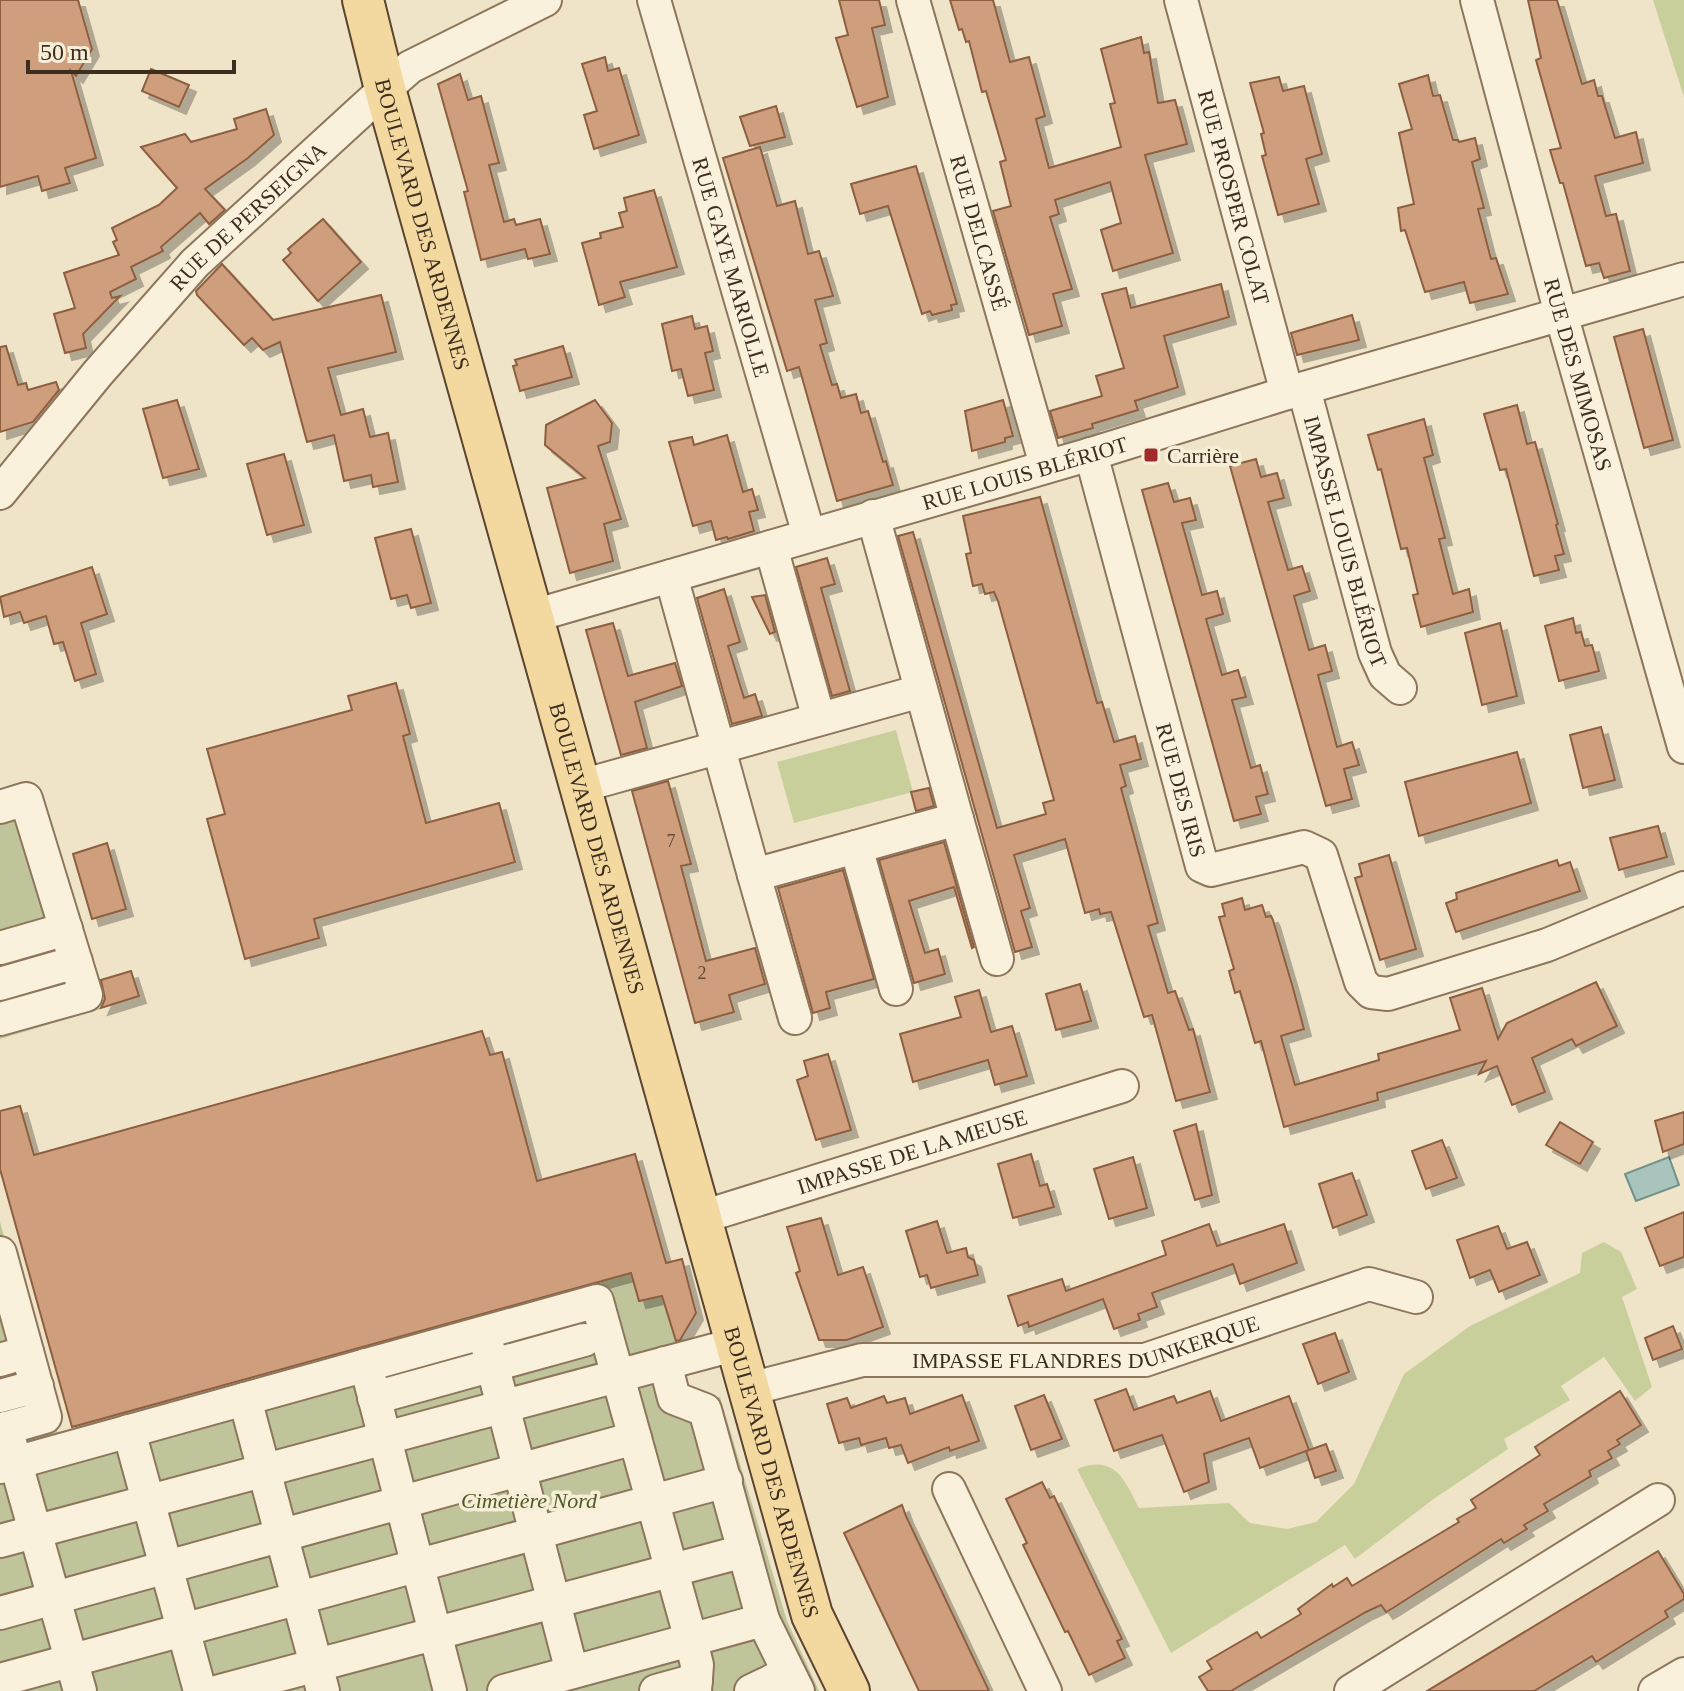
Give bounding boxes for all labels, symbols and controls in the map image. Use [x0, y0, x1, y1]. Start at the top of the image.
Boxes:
scale bar [28, 24, 234, 74]
text: 50 m [40, 39, 89, 65]
street label: BOULEVARD DES ARDENNES [370, 76, 475, 373]
street label: RUE PROSPER COLAT [1193, 87, 1275, 308]
street label: RUE DE PERSEIGNA [164, 137, 331, 296]
street label: RUE DELCASSÉ [945, 152, 1014, 313]
street label: RUE GAYE MARIOLLE [688, 154, 775, 380]
street label: RUE DES MIMOSAS [1539, 275, 1617, 474]
street label: IMPASSE LOUIS BLÉRIOT [1299, 413, 1393, 672]
street label: RUE LOUIS BLÉRIOT [919, 431, 1131, 515]
place label: Carrière [1167, 443, 1239, 468]
marker: Carrière [1142, 446, 1160, 464]
street label: BOULEVARD DES ARDENNES [545, 700, 650, 997]
street label: RUE DES IRIS [1151, 720, 1212, 860]
house number: 7 [667, 831, 676, 851]
house number: 2 [698, 963, 707, 983]
street label: IMPASSE DE LA MEUSE [794, 1104, 1030, 1199]
street label: IMPASSE FLANDRES DUNKERQUE [912, 1310, 1262, 1373]
street label: BOULEVARD DES ARDENNES [719, 1324, 825, 1621]
park label: Cimetière Nord [461, 1488, 598, 1513]

